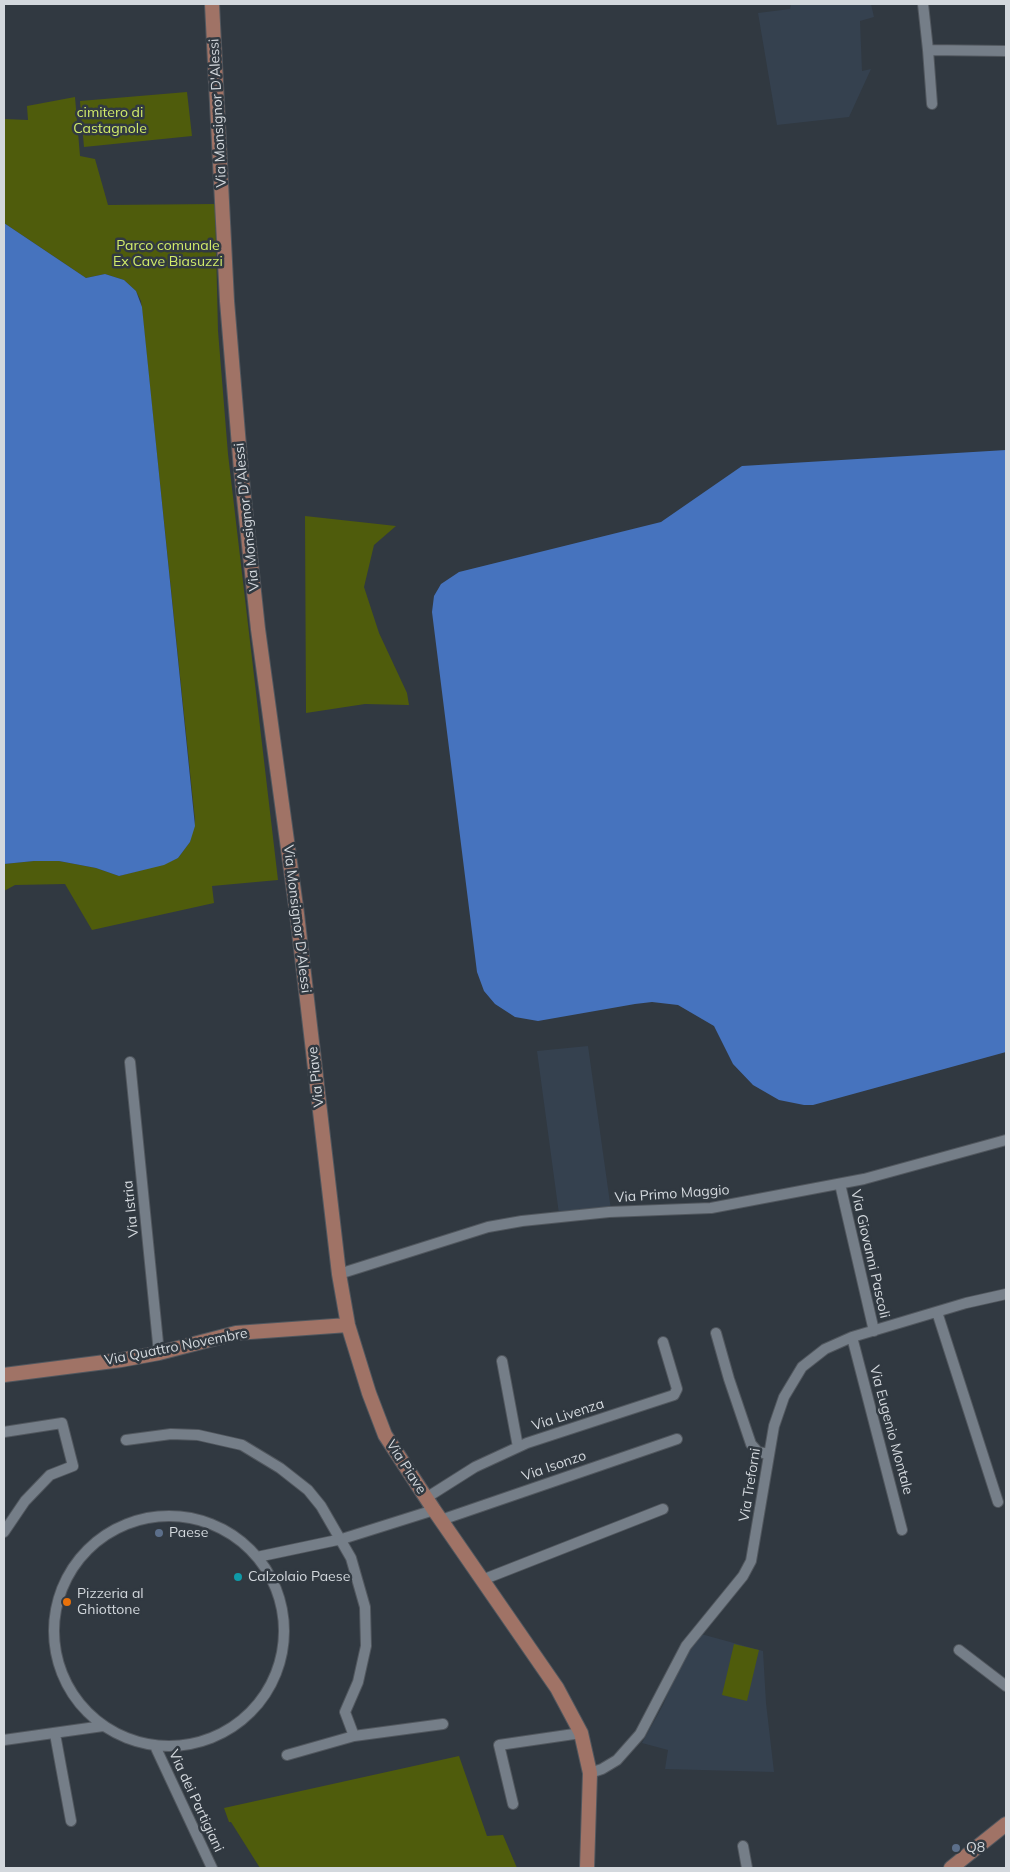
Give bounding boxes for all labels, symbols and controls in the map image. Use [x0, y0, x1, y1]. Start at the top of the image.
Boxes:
street label: Via Monsignor D'Alessi [206, 38, 230, 188]
park label: cimitero di Castagnole [73, 105, 147, 138]
park label: Parco comunale Ex Cave Biasuzzi [113, 238, 223, 270]
street label: Via Monsignor D'Alessi [231, 442, 263, 592]
street label: Via Monsignor D'Alessi [280, 844, 314, 994]
street label: Via Piave [304, 1046, 328, 1108]
street label: Via Istria [120, 1180, 142, 1238]
street label: Via Primo Maggio [614, 1182, 730, 1206]
street label: Via Giovanni Pascoli [847, 1188, 893, 1320]
street label: Via Quattro Novembre [103, 1325, 249, 1369]
street label: Via Eugenio Montale [866, 1364, 916, 1496]
street label: Via Livenza [530, 1395, 606, 1435]
street label: Via Piave [382, 1437, 430, 1497]
street label: Via Isonzo [520, 1447, 588, 1485]
street label: Via Treforni [736, 1447, 764, 1523]
place label: Paese [169, 1525, 208, 1541]
marker: Paese [153, 1527, 165, 1539]
place label: Calzolaio Paese [248, 1569, 350, 1585]
marker: Calzolaio Paese [232, 1571, 244, 1583]
place label: Pizzeria al Ghiottone [77, 1586, 144, 1618]
marker: Pizzeria al Ghiottone [61, 1596, 73, 1608]
street label: Via dei Partigiani [165, 1747, 227, 1855]
place label: Q8 [966, 1840, 985, 1856]
marker: Q8 [950, 1842, 962, 1854]

